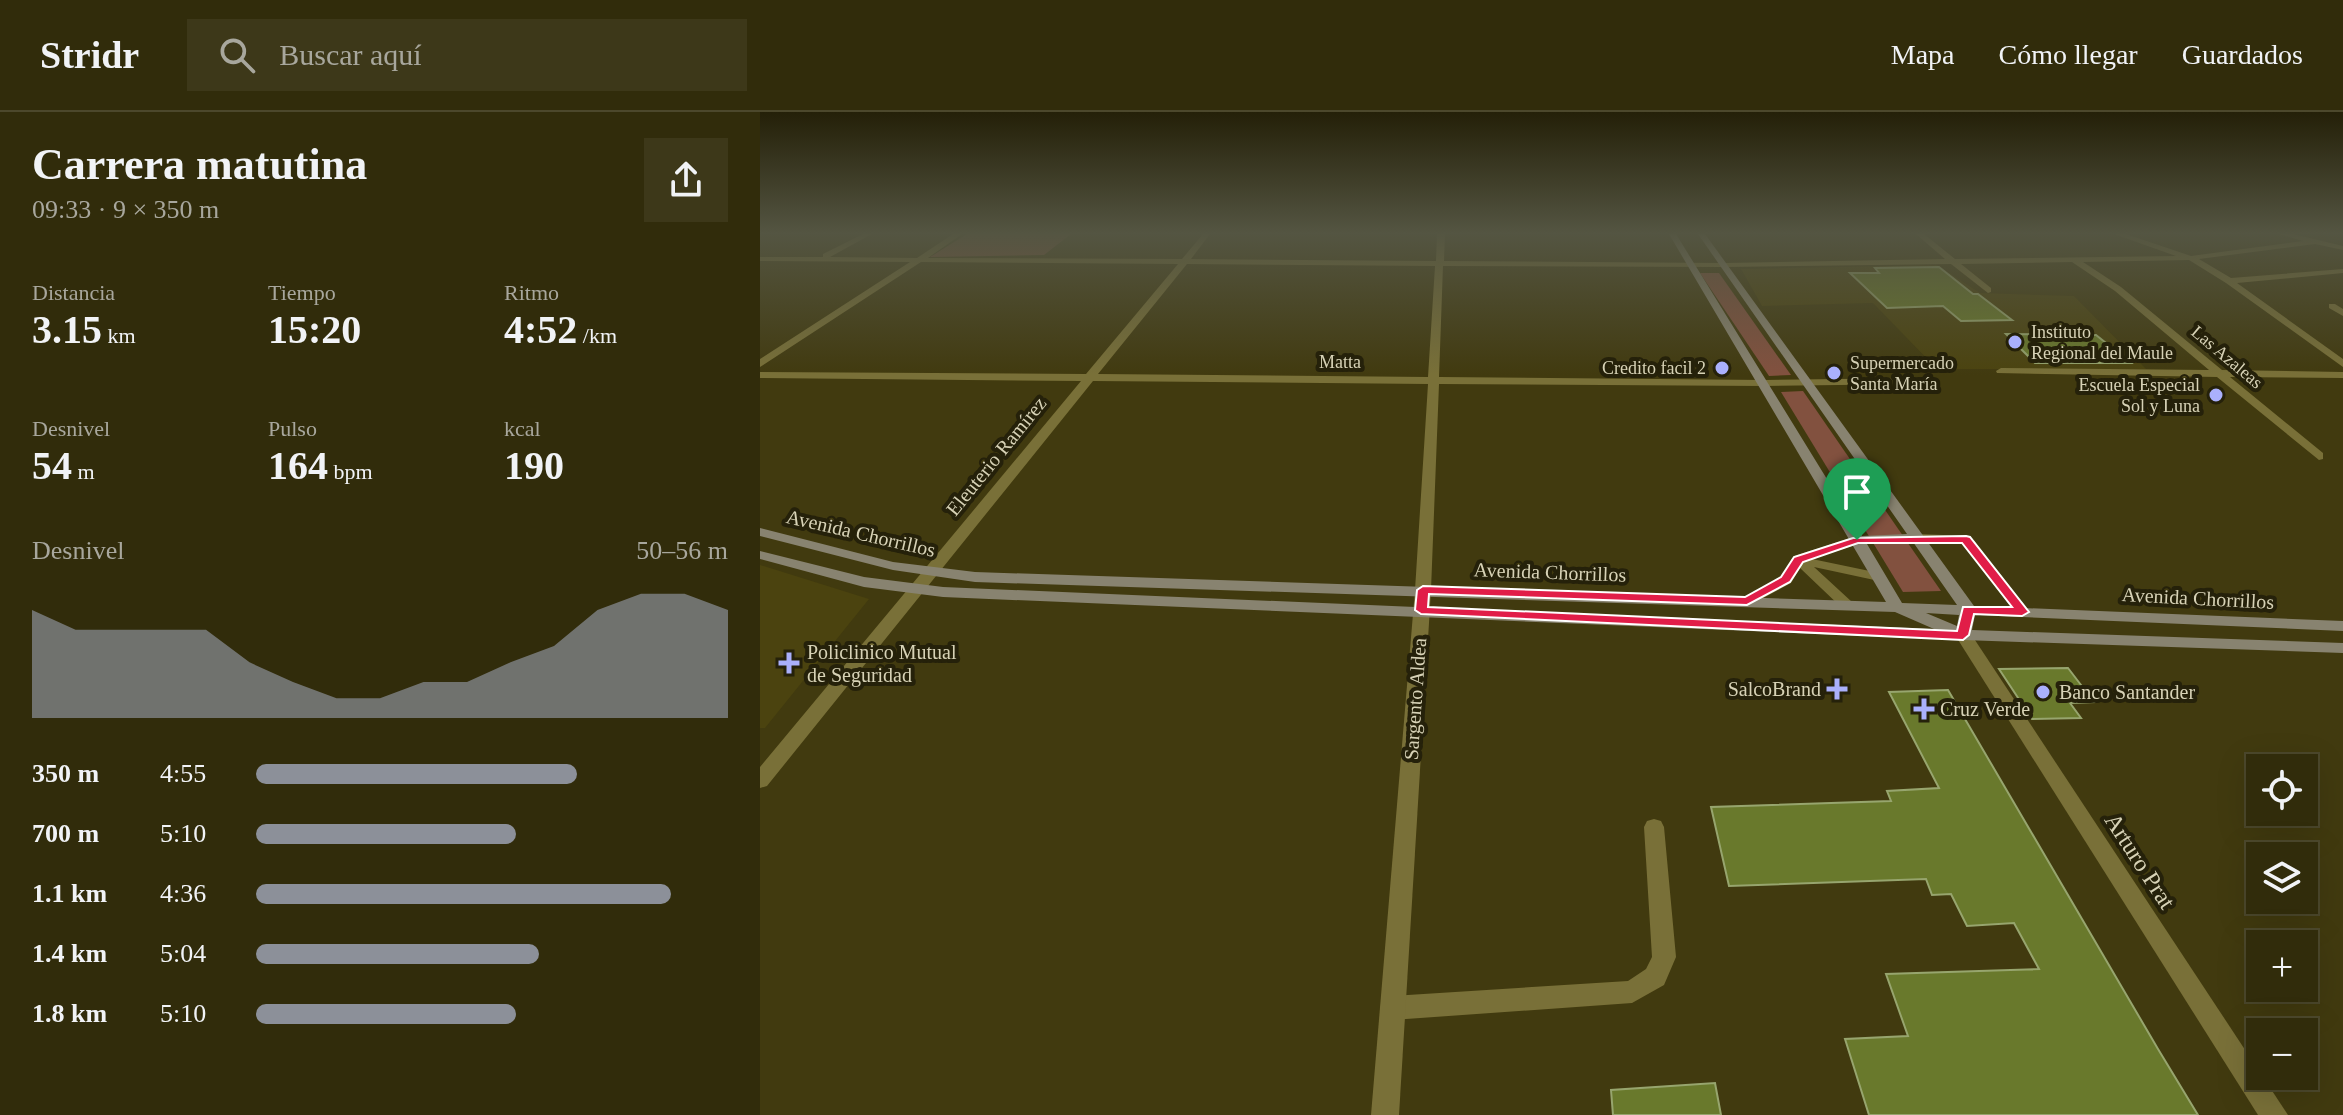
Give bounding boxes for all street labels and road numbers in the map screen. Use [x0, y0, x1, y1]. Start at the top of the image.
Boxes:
street label: Las Azaleas [2187, 322, 2267, 392]
street label: Matta [1319, 352, 1361, 372]
street label: Eleuterio Ramírez [941, 392, 1051, 520]
street label: Avenida Chorrillos [784, 505, 938, 561]
street label: Avenida Chorrillos [1473, 558, 1627, 586]
street label: Avenida Chorrillos [2121, 583, 2275, 613]
street label: Sargento Aldea [1400, 637, 1431, 761]
street label: Arturo Prat [2100, 808, 2181, 914]

